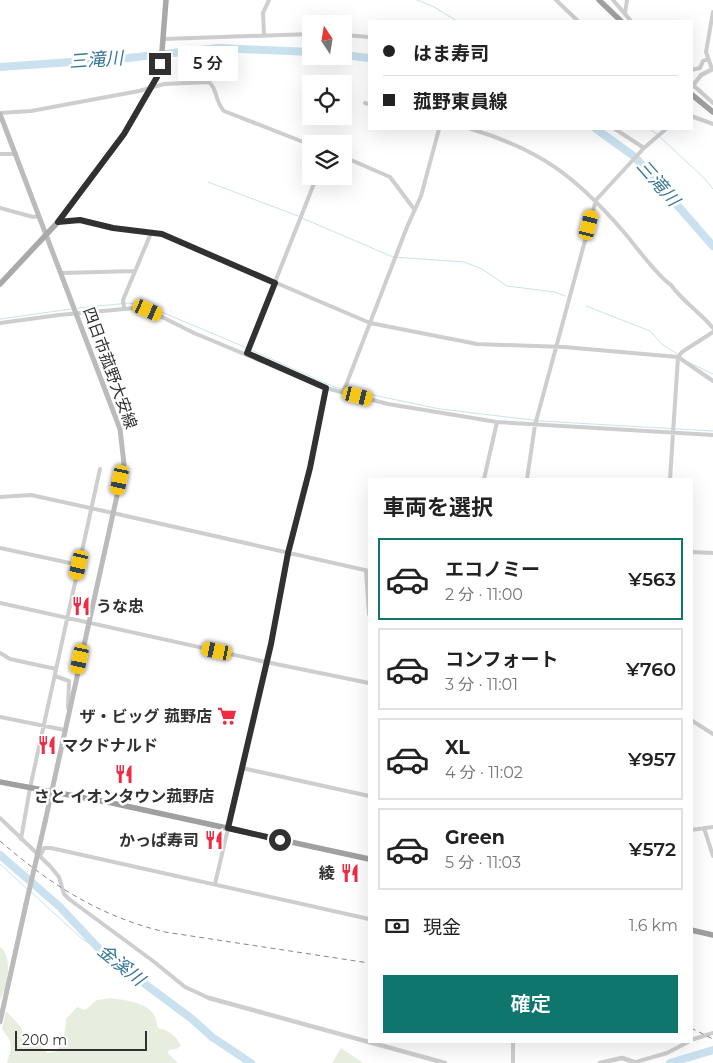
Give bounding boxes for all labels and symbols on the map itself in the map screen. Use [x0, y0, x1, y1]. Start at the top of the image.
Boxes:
north arrow [302, 15, 352, 65]
callout: 5 分 [178, 46, 238, 82]
water label: 三滝川 [68, 47, 126, 73]
route end [149, 53, 171, 75]
water label: 三滝川 [632, 155, 685, 212]
car [578, 209, 599, 241]
car [131, 297, 164, 323]
street label: 四日市菰野大安線 [79, 305, 141, 431]
car [341, 385, 374, 407]
car [109, 464, 130, 496]
car [68, 549, 89, 581]
restaurant icon: うな忠 [70, 595, 92, 617]
place label: うな忠 [96, 597, 144, 616]
car [200, 641, 233, 661]
car [69, 643, 90, 675]
supermarket icon: ザ・ビッグ 菰野店 [216, 705, 238, 727]
place label: ザ・ビッグ 菰野店 [79, 707, 212, 726]
restaurant icon: マクドナルド [36, 734, 58, 756]
place label: マクドナルド [62, 736, 158, 755]
restaurant icon: さと イオンタウン菰野店 [113, 763, 135, 785]
place label: さと イオンタウン菰野店 [34, 787, 214, 806]
restaurant icon: かっぱ寿司 [203, 829, 225, 851]
route start [269, 829, 291, 851]
place label: かっぱ寿司 [119, 831, 199, 850]
restaurant icon: 綾 [339, 862, 361, 884]
place label: 綾 [319, 864, 335, 883]
water label: 金溪川 [93, 939, 150, 992]
scale bar [15, 1028, 148, 1051]

